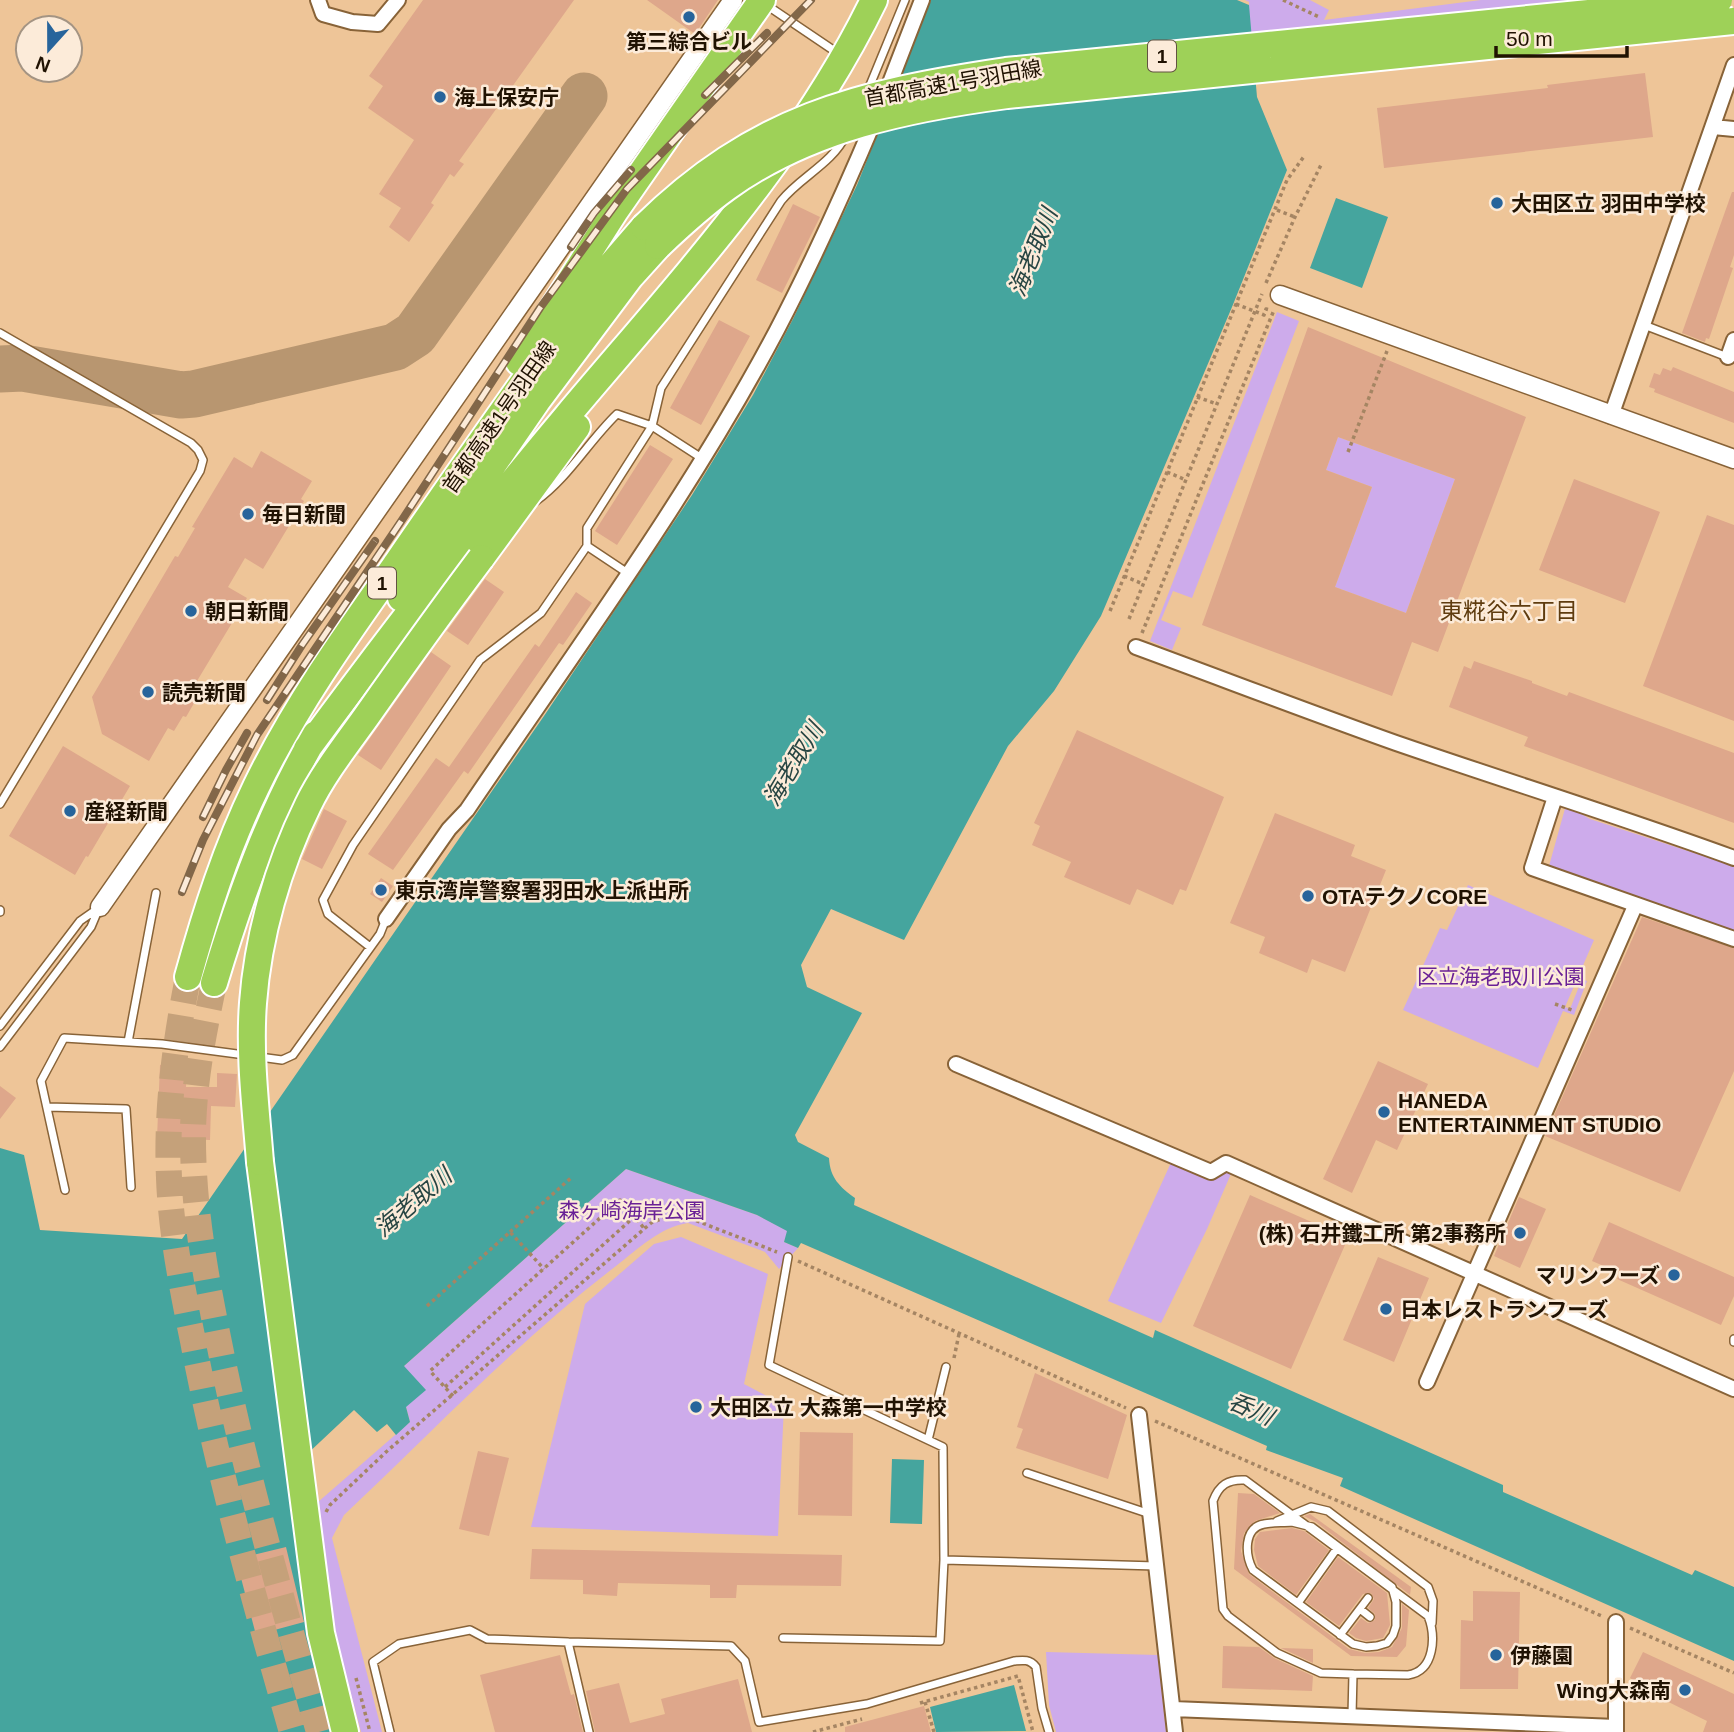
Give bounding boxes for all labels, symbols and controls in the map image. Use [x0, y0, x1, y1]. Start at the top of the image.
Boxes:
marker: 第三綜合ビル [681, 9, 697, 25]
north arrow [14, 14, 84, 84]
scale bar [1496, 14, 1627, 58]
text: 50 m [1506, 27, 1553, 50]
place label: 第三綜合ビル [626, 30, 752, 53]
road number: 1 [1148, 40, 1176, 72]
text: N [33, 52, 53, 77]
street label: 首都高速1号羽田線 [863, 56, 1043, 110]
place label: 海上保安庁 [454, 86, 559, 109]
marker: 海上保安庁 [432, 89, 448, 105]
place label: 大田区立 羽田中学校 [1511, 192, 1706, 215]
marker: 大田区立 羽田中学校 [1489, 195, 1505, 211]
water label: 海老取川 [1004, 202, 1063, 300]
street label: 首都高速1号羽田線 [438, 337, 560, 497]
place label: 毎日新聞 [262, 503, 346, 526]
marker: 毎日新聞 [240, 506, 256, 522]
road number: 1 [368, 568, 396, 598]
district label: 東糀谷六丁目 [1440, 598, 1578, 624]
place label: 朝日新聞 [205, 600, 289, 623]
marker: 朝日新聞 [183, 603, 199, 619]
place label: 読売新聞 [162, 681, 246, 704]
marker: 読売新聞 [140, 684, 156, 700]
water label: 海老取川 [758, 715, 829, 810]
place label: 産経新聞 [84, 800, 168, 823]
marker: 産経新聞 [62, 803, 78, 819]
place label: 東京湾岸警察署羽田水上派出所 [395, 879, 689, 902]
marker: 東京湾岸警察署羽田水上派出所 [373, 882, 389, 898]
place label: OTAテクノCORE [1322, 885, 1487, 908]
marker: OTAテクノCORE [1300, 888, 1316, 904]
park label: 区立海老取川公園 [1417, 965, 1585, 988]
place label: HANEDA ENTERTAINMENT STUDIO [1398, 1089, 1661, 1136]
marker: HANEDA ENTERTAINMENT STUDIO [1376, 1104, 1392, 1120]
water label: 海老取川 [369, 1161, 459, 1242]
park label: 森ヶ崎海岸公園 [559, 1199, 706, 1222]
place label: (株) 石井鐵工所 第2事務所 [1259, 1222, 1506, 1245]
marker: (株) 石井鐵工所 第2事務所 [1512, 1225, 1528, 1241]
place label: マリンフーズ [1536, 1264, 1660, 1287]
marker: マリンフーズ [1666, 1267, 1682, 1283]
place label: 日本レストランフーズ [1400, 1298, 1608, 1321]
marker: 日本レストランフーズ [1378, 1301, 1394, 1317]
water label: 呑川 [1225, 1388, 1280, 1431]
place label: 大田区立 大森第一中学校 [710, 1396, 947, 1419]
marker: 大田区立 大森第一中学校 [688, 1399, 704, 1415]
place label: 伊藤園 [1510, 1644, 1573, 1667]
marker: 伊藤園 [1488, 1647, 1504, 1663]
place label: Wing大森南 [1557, 1679, 1671, 1702]
marker: Wing大森南 [1677, 1682, 1693, 1698]

